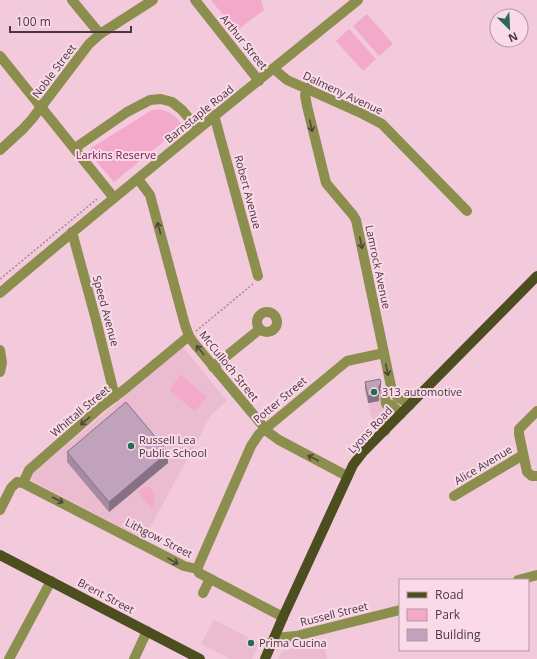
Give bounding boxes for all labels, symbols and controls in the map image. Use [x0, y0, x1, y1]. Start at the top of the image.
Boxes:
scale bar [10, 8, 131, 34]
north arrow [489, 8, 529, 48]
street label: Arthur Street [217, 11, 271, 72]
text: 100 m [16, 13, 51, 30]
text: N [506, 29, 520, 46]
street label: Noble Street [28, 41, 79, 101]
street label: Dalmeny Avenue [301, 67, 386, 118]
street label: Barnstaple Road [161, 81, 236, 146]
one-way arrow [308, 119, 316, 132]
park label: Larkins Reserve [76, 147, 156, 162]
street label: Robert Avenue [231, 153, 266, 230]
one-way arrow [155, 222, 162, 235]
street label: Lamrock Avenue [362, 224, 395, 310]
one-way arrow [357, 236, 365, 249]
street label: Speed Avenue [90, 274, 123, 348]
street label: McCulloch Street [196, 327, 263, 404]
one-way arrow [196, 345, 204, 356]
one-way arrow [384, 363, 392, 376]
street label: Potter Street [250, 373, 310, 426]
street label: Whittall Street [47, 381, 112, 440]
place label: 313 automotive [382, 384, 462, 399]
marker: 313 automotive [369, 387, 379, 397]
street label: Lyons Road [344, 403, 395, 456]
one-way arrow [80, 417, 90, 426]
place label: Russell Lea Public School [139, 432, 207, 460]
marker: Russell Lea Public School [126, 441, 136, 451]
street label: Alice Avenue [451, 441, 515, 488]
one-way arrow [307, 453, 319, 461]
one-way arrow [52, 497, 64, 505]
street label: Lithgow Street [123, 514, 196, 561]
one-way arrow [167, 557, 179, 565]
street label: Brent Street [75, 574, 137, 617]
legend [399, 579, 529, 651]
text: Road [435, 586, 464, 603]
street label: Russell Street [298, 598, 369, 629]
text: Park [435, 606, 461, 623]
text: Building [435, 626, 481, 643]
place label: Prima Cucina [259, 635, 327, 650]
marker: Prima Cucina [246, 638, 256, 648]

